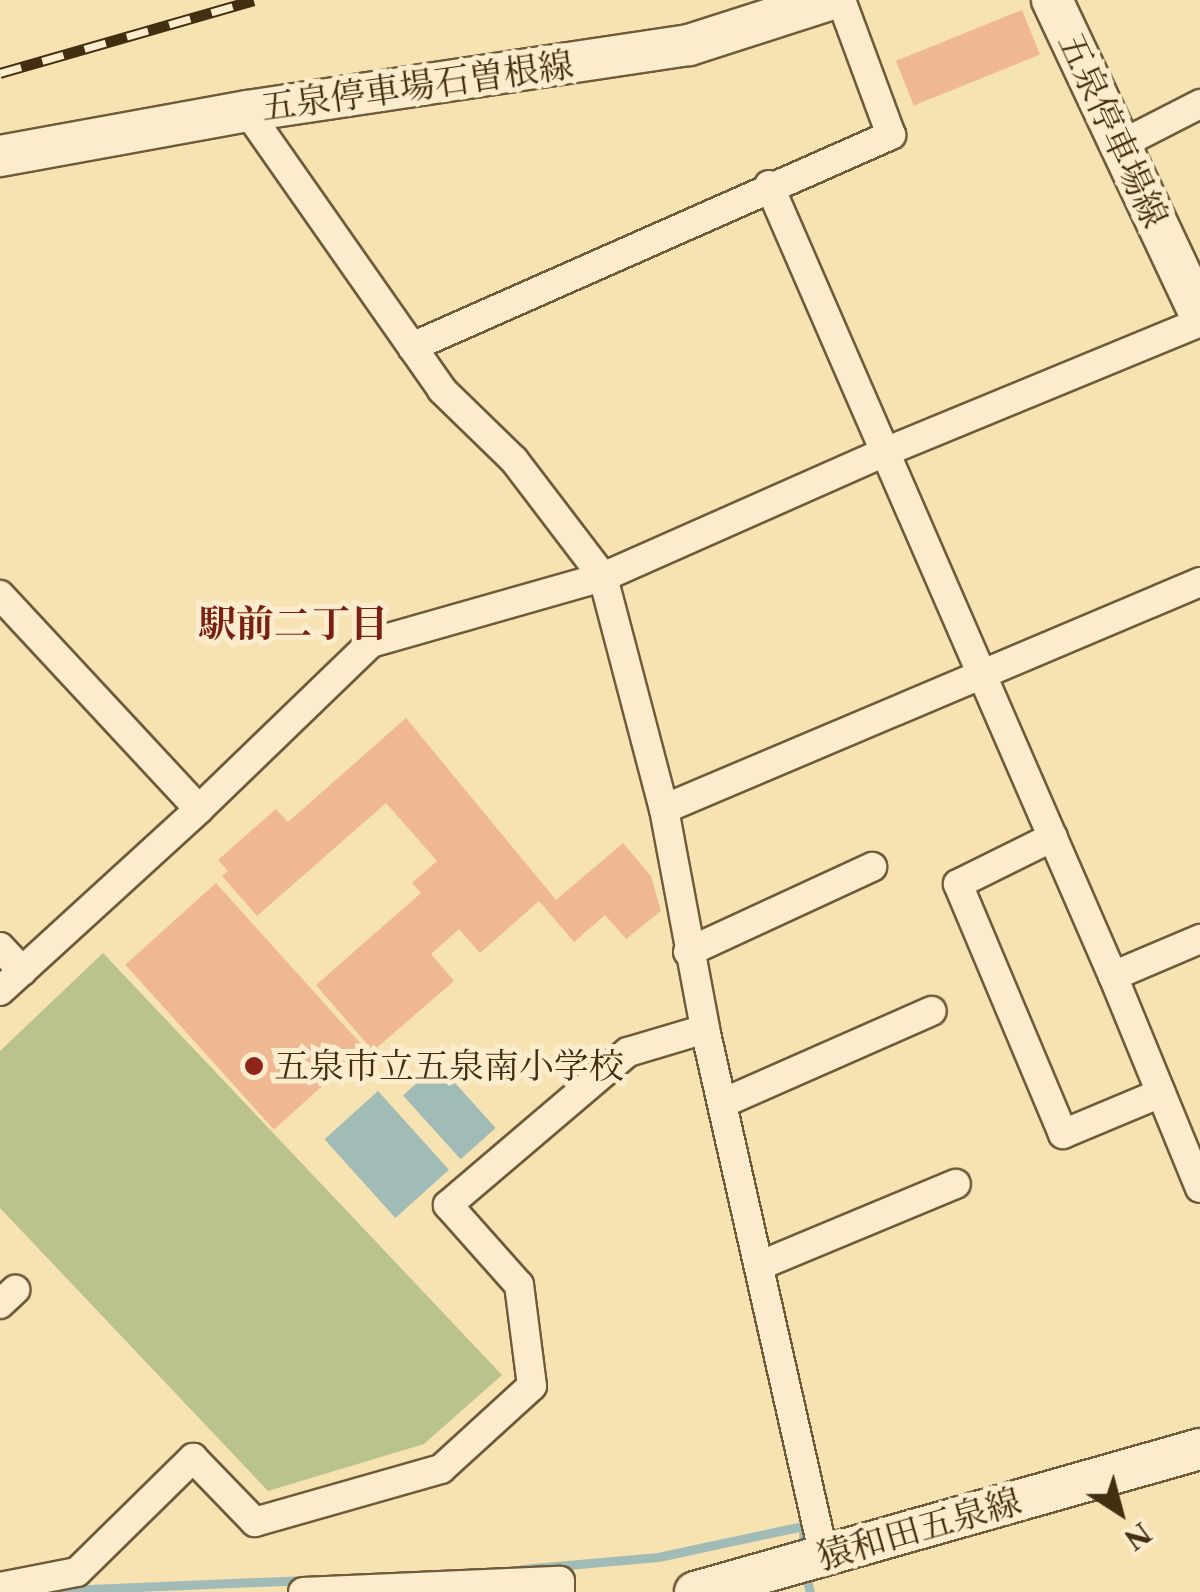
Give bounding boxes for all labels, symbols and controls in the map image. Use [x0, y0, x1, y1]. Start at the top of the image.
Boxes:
street label: 五泉停車場線 [1050, 26, 1176, 234]
street label: 五泉停車場石曽根線 [258, 43, 576, 129]
district label: 駅前二丁目 [198, 601, 388, 647]
place label: 五泉市立五泉南小学校 [274, 1045, 624, 1087]
marker: 五泉市立五泉南小学校 [243, 1055, 265, 1077]
north arrow [1070, 1462, 1170, 1562]
street label: 猿和田五泉線 [812, 1480, 1026, 1578]
text: N [1118, 1515, 1157, 1557]

